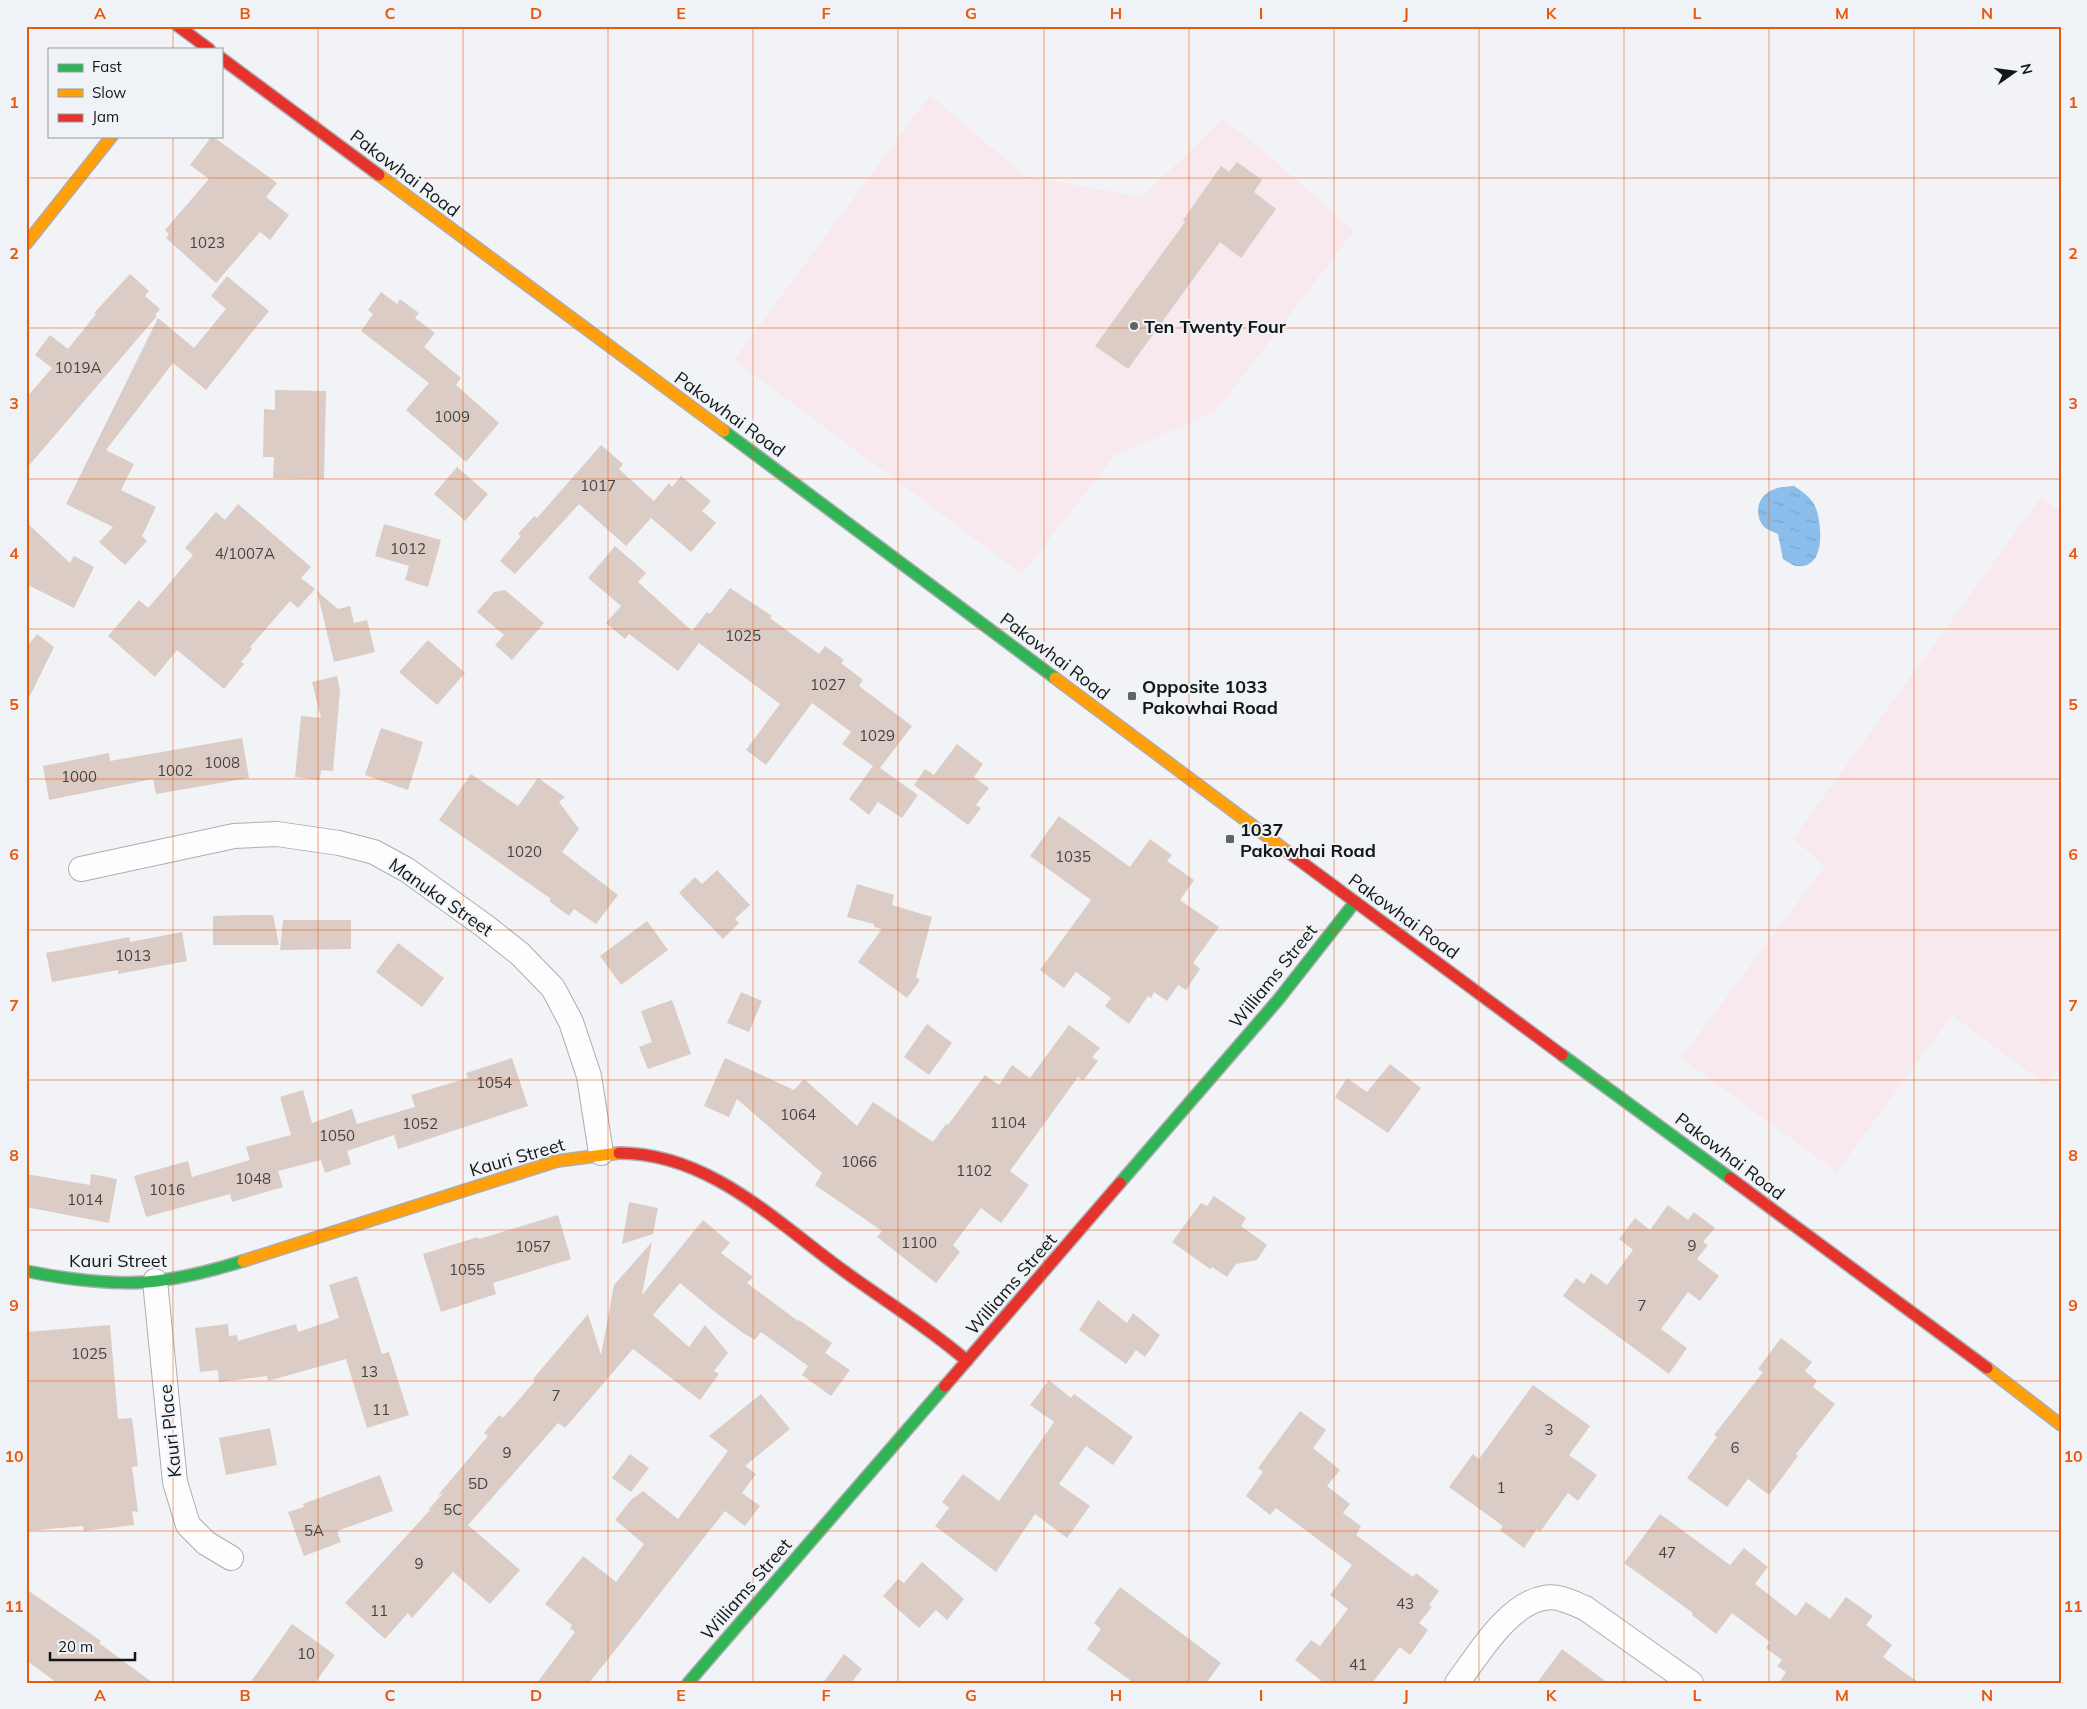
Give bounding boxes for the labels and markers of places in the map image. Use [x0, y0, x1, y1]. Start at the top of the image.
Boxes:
place label: Ten Twenty Four [1144, 315, 1287, 338]
marker: Ten Twenty Four [1128, 320, 1140, 332]
place label: Opposite 1033 Pakowhai Road [1142, 675, 1278, 719]
marker: Opposite 1033 Pakowhai Road [1126, 690, 1138, 702]
place label: 1037 Pakowhai Road [1240, 818, 1376, 862]
marker: 1037 Pakowhai Road [1224, 833, 1236, 845]

